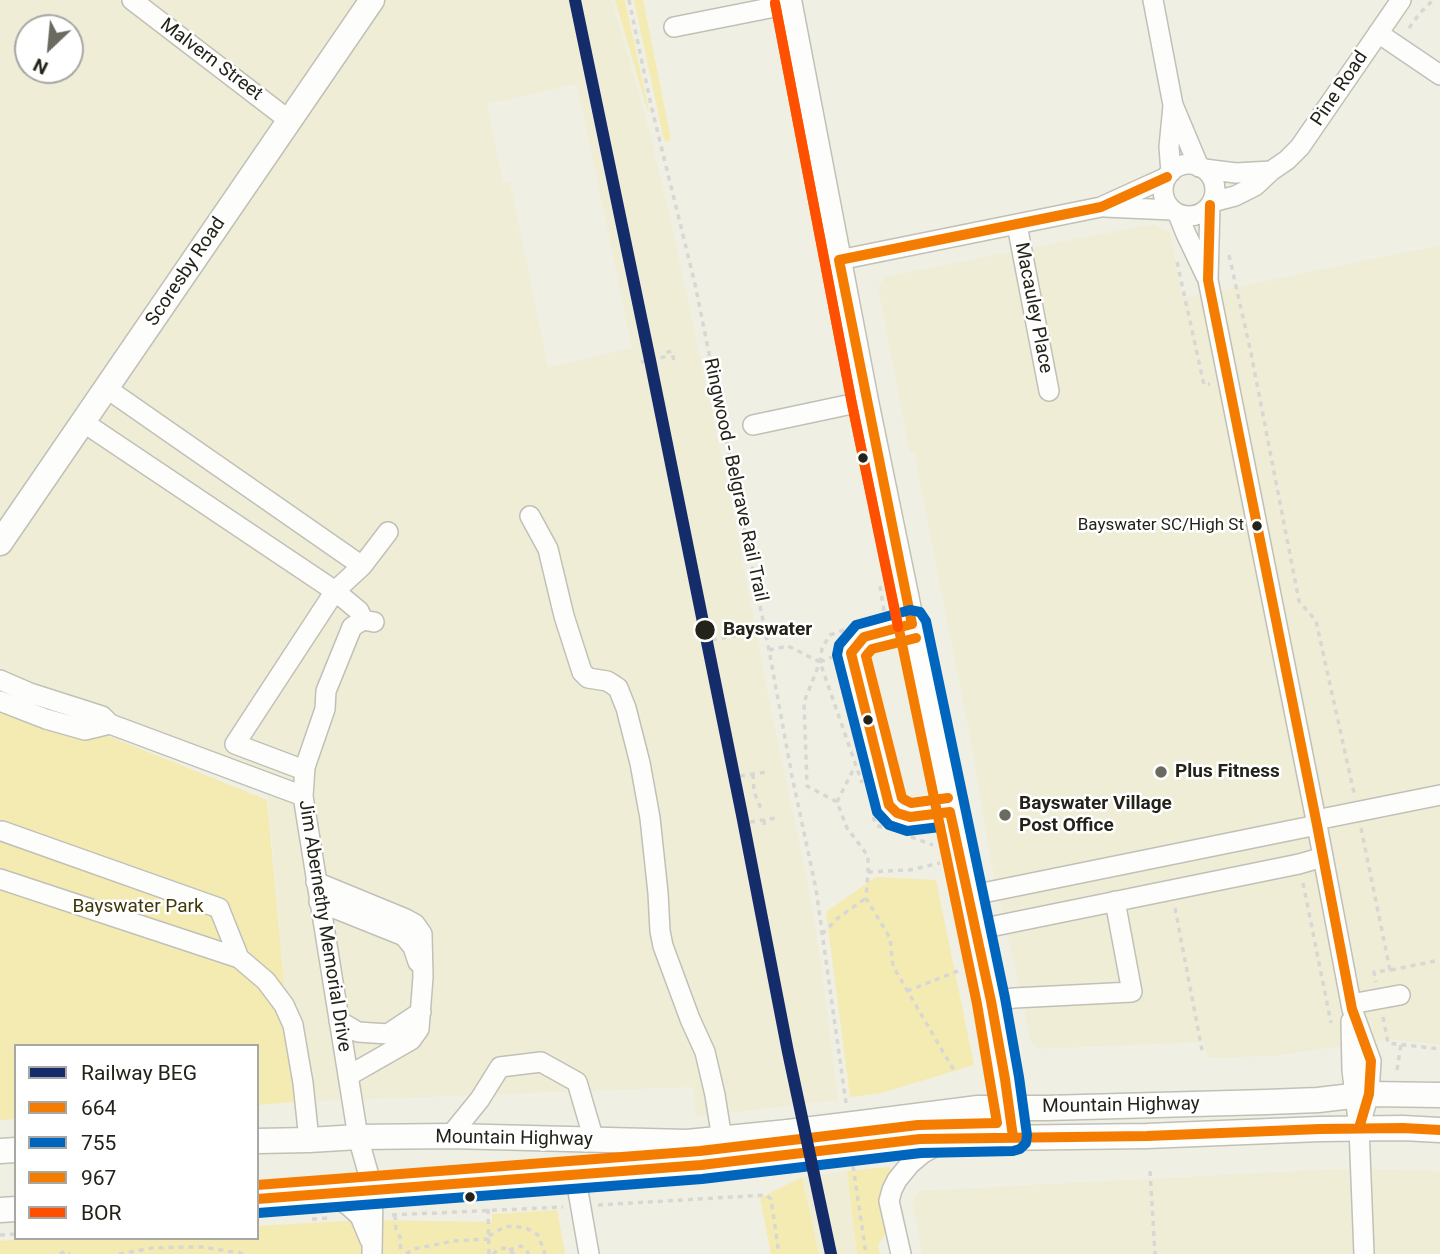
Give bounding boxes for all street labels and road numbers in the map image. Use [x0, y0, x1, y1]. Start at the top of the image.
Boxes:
street label: Malvern Street [155, 14, 267, 106]
street label: Pine Road [1307, 47, 1373, 131]
street label: Scoresby Road [141, 213, 231, 331]
street label: Macauley Place [1009, 241, 1057, 375]
street label: Ringwood - Belgrave Rail Trail [698, 356, 772, 604]
street label: Jim Abernethy Memorial Drive [293, 798, 355, 1054]
street label: Mountain Highway [1042, 1093, 1200, 1119]
street label: Mountain Highway [435, 1126, 593, 1152]

